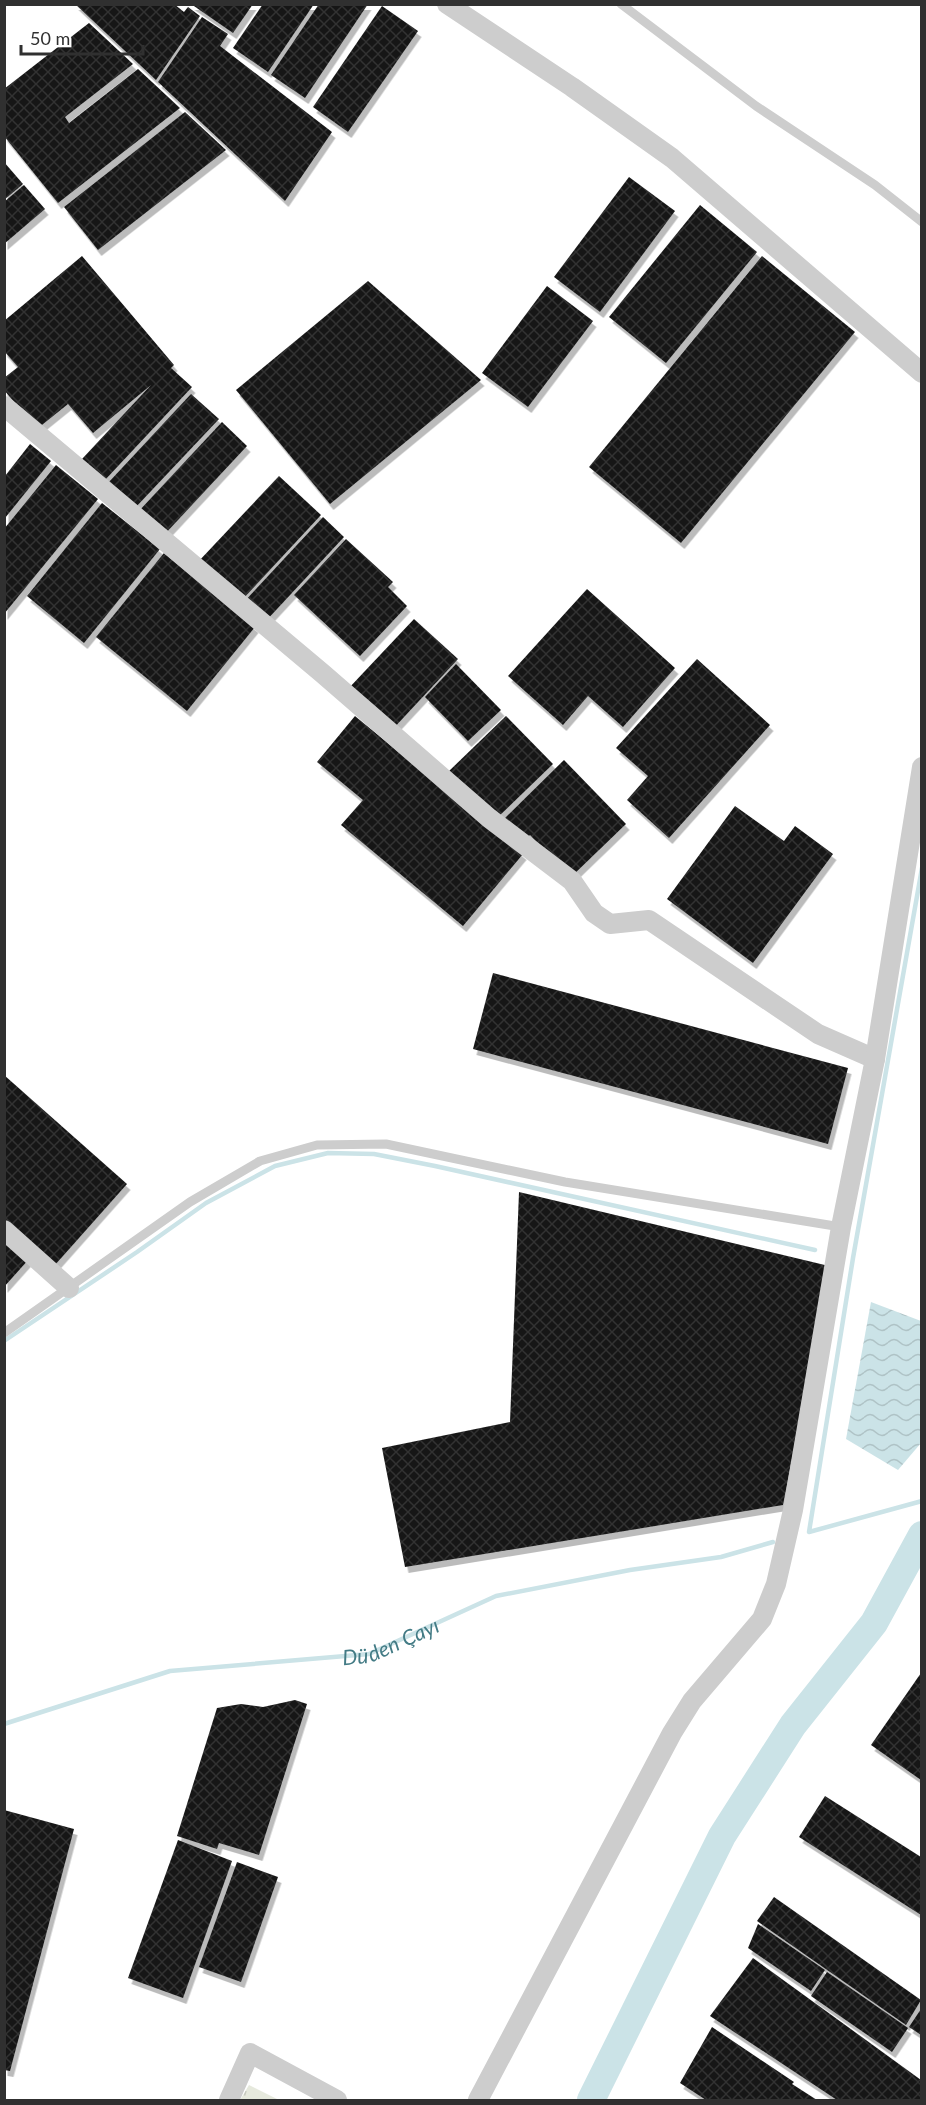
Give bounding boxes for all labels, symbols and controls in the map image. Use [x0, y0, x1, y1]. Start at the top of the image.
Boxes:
scale bar [21, 18, 142, 56]
text: 50 m [30, 27, 70, 49]
water label: Düden Çayı [341, 1612, 442, 1669]

